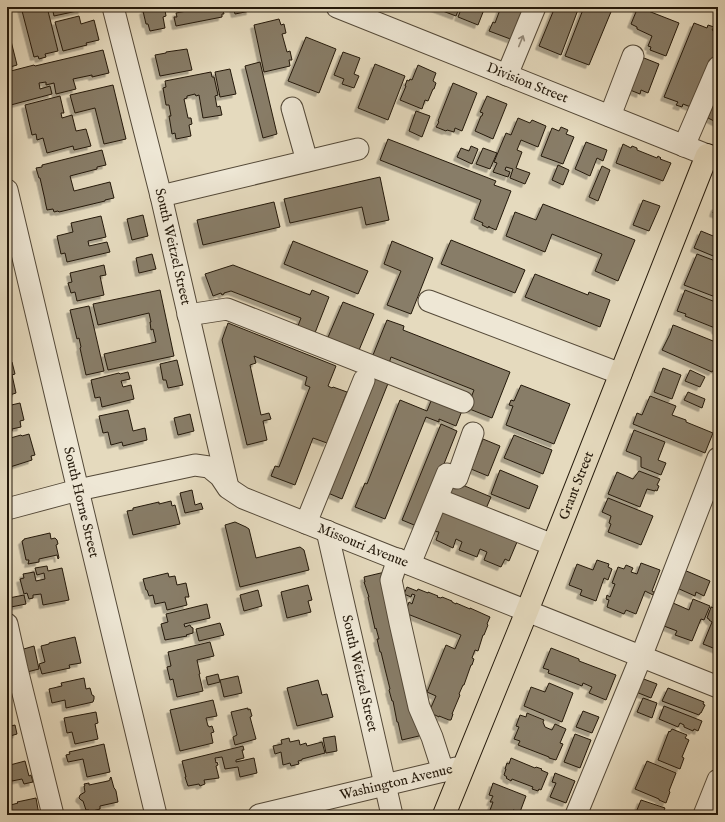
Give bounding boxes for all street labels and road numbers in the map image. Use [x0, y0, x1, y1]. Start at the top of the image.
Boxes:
street label: Division Street [484, 59, 571, 108]
street label: South Weitzel Street [150, 186, 195, 307]
street label: South Horne Street [59, 445, 103, 560]
street label: Grant Street [555, 448, 598, 523]
street label: Missouri Avenue [315, 520, 412, 572]
street label: South Weitzel Street [337, 613, 382, 734]
street label: Washington Avenue [338, 760, 455, 804]

